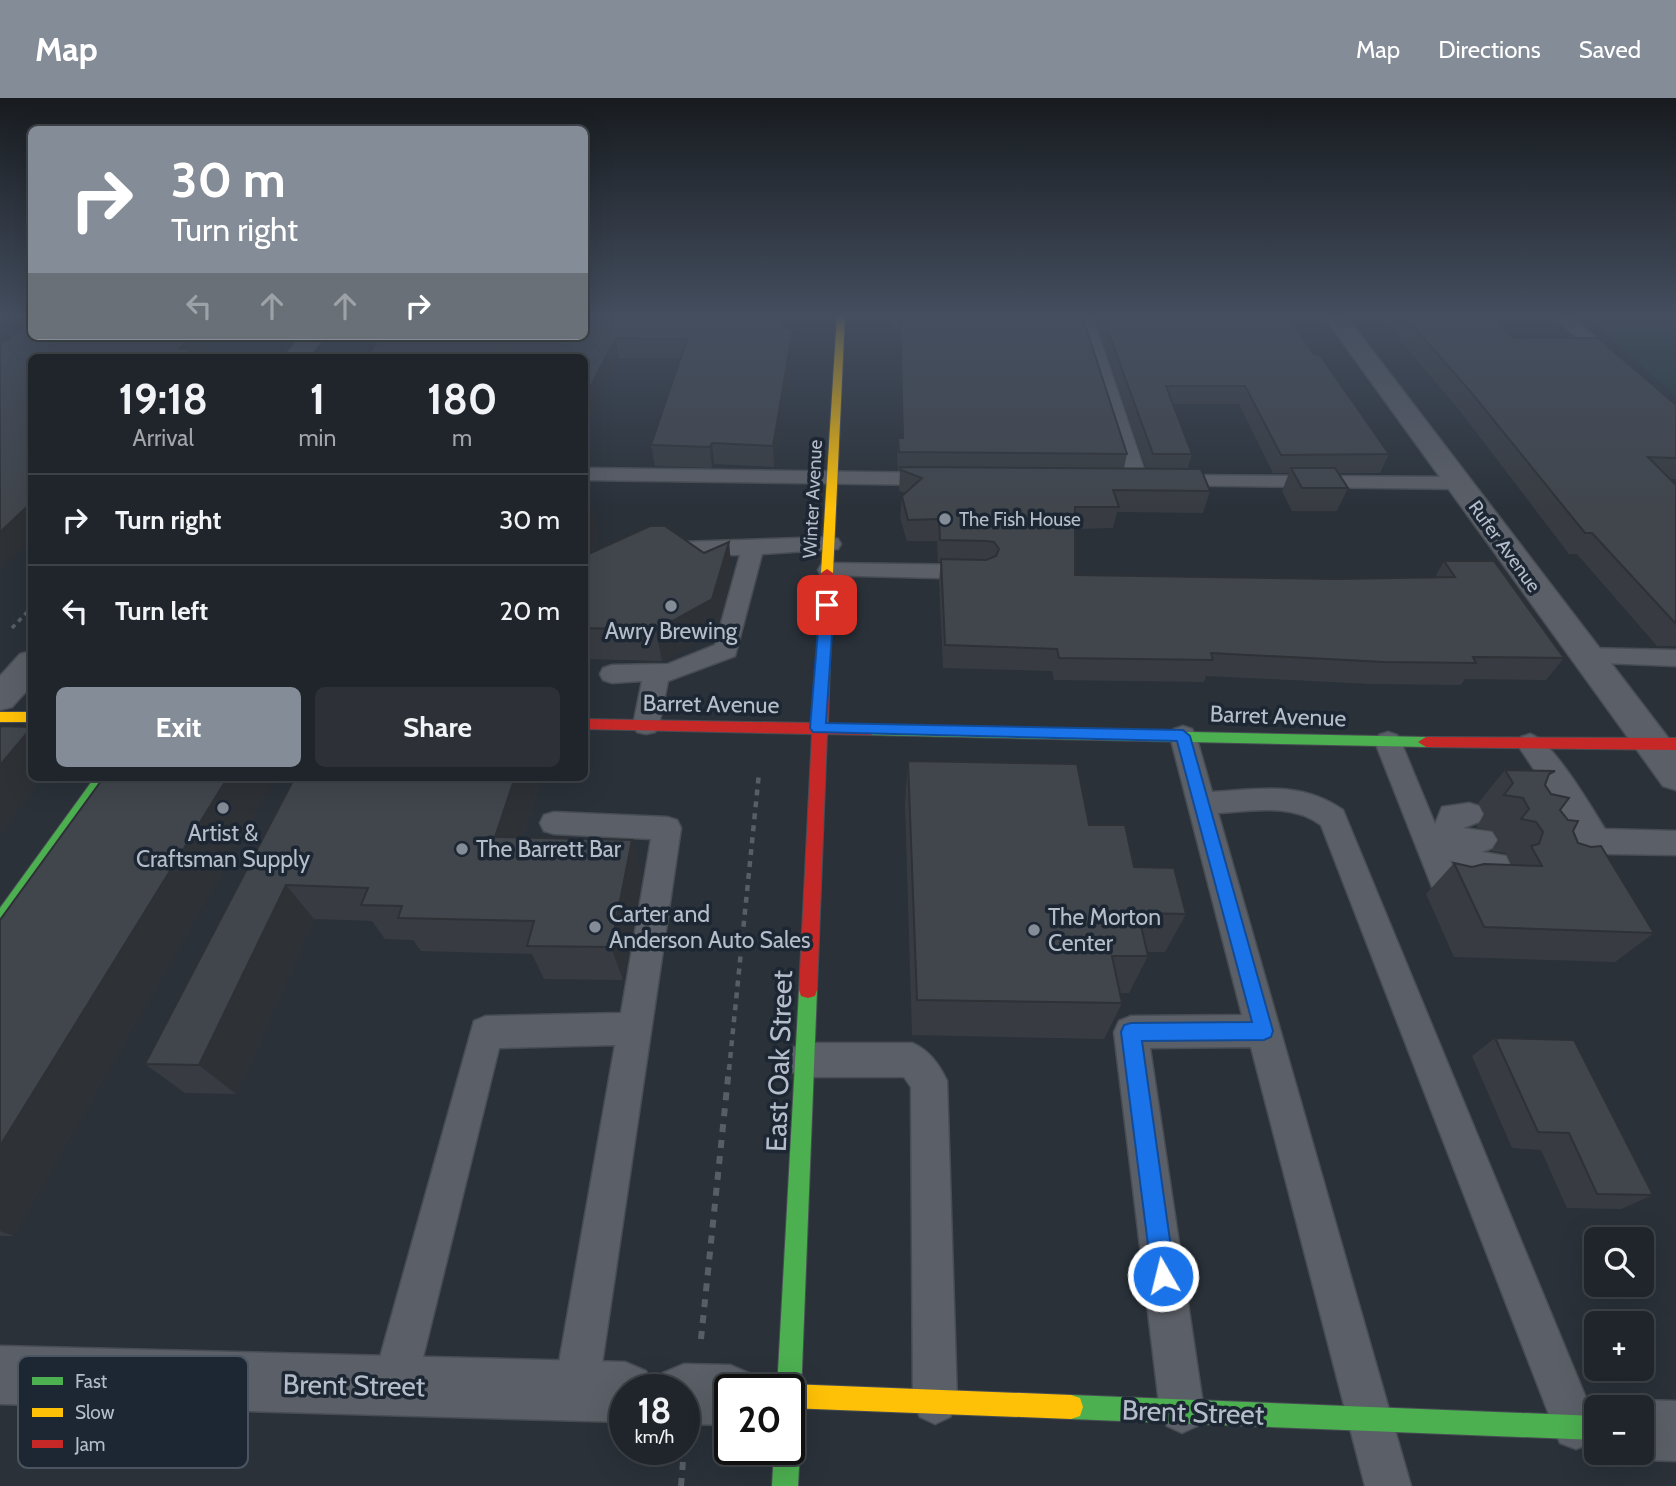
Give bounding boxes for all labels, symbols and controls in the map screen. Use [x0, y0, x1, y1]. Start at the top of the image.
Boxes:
text: Map [35, 29, 98, 69]
text: Map [1356, 35, 1400, 64]
text: Directions [1438, 35, 1541, 64]
text: Saved [1579, 35, 1641, 64]
text: 30 m [171, 150, 286, 209]
icon: right [56, 154, 147, 245]
text: Turn right [171, 210, 298, 249]
icon: left [180, 287, 218, 325]
icon: ahead [253, 287, 291, 325]
icon: ahead [326, 287, 364, 325]
icon: right [399, 287, 437, 325]
text: 19:18 [119, 373, 208, 425]
text: 1 [310, 373, 325, 425]
text: 180 [427, 373, 497, 425]
text: Arrival [133, 424, 194, 452]
text: min [298, 424, 336, 452]
text: m [452, 424, 472, 452]
street label: Winter Avenue [798, 439, 827, 559]
street label: Rufer Avenue [1464, 496, 1546, 597]
icon: right [56, 501, 94, 539]
text: Turn right [115, 504, 221, 536]
text: 30 m [499, 504, 560, 536]
place label: The Fish House [959, 508, 1081, 531]
marker: The Fish House [937, 511, 953, 527]
pin [797, 575, 857, 635]
icon: arrive [808, 586, 846, 624]
icon: left [56, 592, 94, 630]
text: Turn left [115, 595, 208, 627]
text: 20 m [500, 595, 560, 627]
marker: Awry Brewing [663, 598, 679, 614]
place label: Awry Brewing [605, 617, 738, 645]
button: Exit [56, 687, 301, 767]
button: Share [315, 687, 560, 767]
street label: Barret Avenue [642, 689, 780, 719]
street label: Barret Avenue [1209, 700, 1347, 732]
marker: Artist & Craftsman Supply [215, 800, 231, 816]
place label: Artist & Craftsman Supply [136, 819, 310, 873]
place label: The Barrett Bar [476, 835, 622, 863]
marker: The Barrett Bar [454, 841, 470, 857]
place label: Carter and Anderson Auto Sales [609, 900, 811, 954]
place label: The Morton Center [1048, 903, 1161, 957]
marker: Carter and Anderson Auto Sales [587, 919, 603, 935]
marker: The Morton Center [1026, 922, 1042, 938]
street label: East Oak Street [759, 970, 799, 1152]
map controls [1584, 1227, 1654, 1465]
button: search [1584, 1227, 1654, 1297]
position arrow [1126, 1239, 1200, 1313]
button: + [1584, 1311, 1654, 1381]
legend [18, 1356, 248, 1468]
street label: Brent Street [282, 1367, 426, 1403]
text: Fast [75, 1370, 108, 1393]
speed limit sign: 20 [714, 1374, 805, 1465]
text: 18 [637, 1389, 672, 1432]
street label: Brent Street [1121, 1393, 1265, 1431]
button: − [1584, 1395, 1654, 1465]
text: Slow [75, 1401, 115, 1424]
text: km/h [635, 1426, 674, 1448]
text: Jam [74, 1433, 105, 1456]

